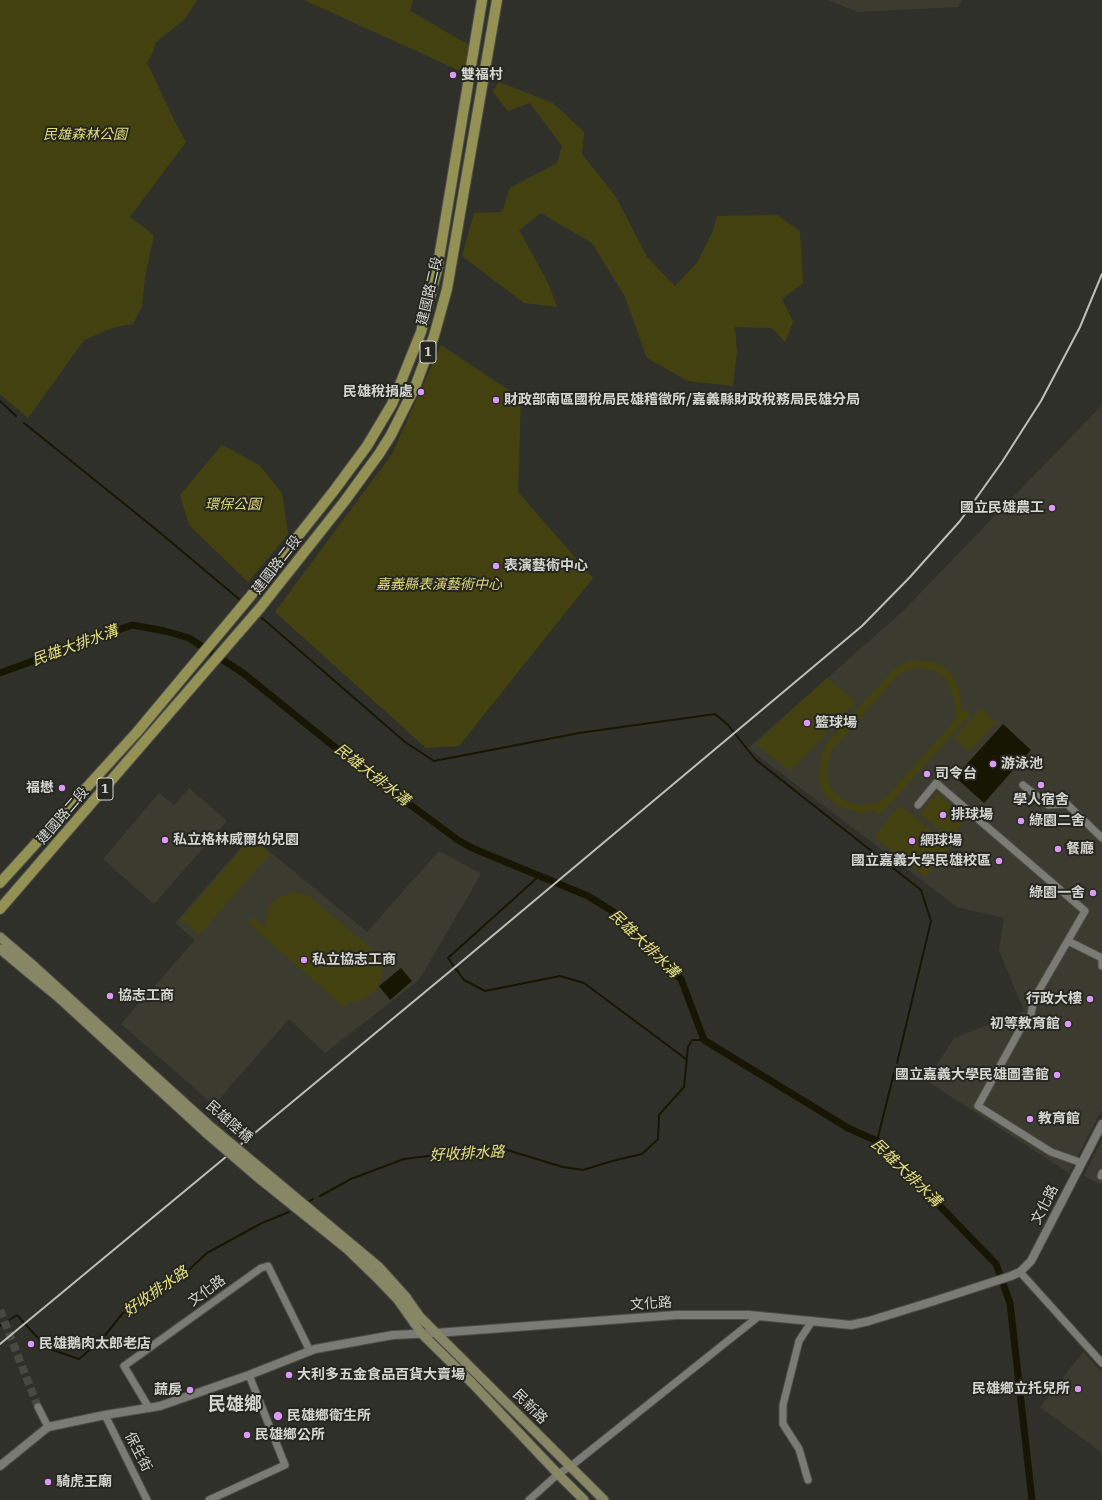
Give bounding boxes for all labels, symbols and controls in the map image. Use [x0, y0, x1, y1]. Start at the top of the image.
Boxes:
place label: 雙福村 [461, 67, 503, 83]
marker: 雙福村 [448, 70, 458, 80]
park label: 民雄森林公園 [43, 127, 127, 143]
street label: 建國路二段 [414, 255, 446, 327]
road number: 1 [420, 341, 436, 363]
place label: 民雄稅捐處 [343, 384, 413, 400]
marker: 民雄稅捐處 [416, 387, 426, 397]
place label: 財政部南區國稅局民雄稽徵所/嘉義縣財政稅務局民雄分局 [504, 392, 860, 408]
marker: 財政部南區國稅局民雄稽徵所/嘉義縣財政稅務局民雄分局 [491, 395, 501, 405]
park label: 環保公園 [205, 497, 261, 513]
place label: 國立民雄農工 [960, 500, 1044, 516]
marker: 國立民雄農工 [1047, 503, 1057, 513]
street label: 建國路二段 [249, 532, 305, 598]
place label: 表演藝術中心 [504, 558, 588, 574]
marker: 表演藝術中心 [491, 561, 501, 571]
park label: 嘉義縣表演藝術中心 [376, 577, 502, 593]
water label: 民雄大排水溝 [30, 622, 120, 670]
place label: 籃球場 [815, 715, 857, 731]
marker: 籃球場 [802, 718, 812, 728]
water label: 民雄大排水溝 [331, 740, 413, 810]
place label: 游泳池 [1001, 756, 1043, 772]
marker: 游泳池 [988, 759, 998, 769]
place label: 司令台 [935, 766, 977, 782]
marker: 司令台 [922, 769, 932, 779]
road number: 1 [97, 778, 113, 800]
place label: 福懋 [26, 780, 54, 796]
marker: 學人宿舍 [1036, 780, 1046, 790]
marker: 福懋 [57, 783, 67, 793]
street label: 建國路二段 [34, 784, 92, 848]
place label: 學人宿舍 [1013, 792, 1069, 808]
place label: 排球場 [951, 807, 993, 823]
marker: 排球場 [938, 810, 948, 820]
place label: 綠園二舍 [1029, 813, 1085, 829]
marker: 綠園二舍 [1016, 816, 1026, 826]
place label: 私立格林威爾幼兒園 [173, 832, 299, 848]
place label: 網球場 [920, 833, 962, 849]
marker: 私立格林威爾幼兒園 [160, 835, 170, 845]
marker: 網球場 [907, 836, 917, 846]
place label: 餐廳 [1066, 841, 1094, 857]
marker: 餐廳 [1053, 844, 1063, 854]
place label: 國立嘉義大學民雄校區 [851, 853, 991, 869]
marker: 國立嘉義大學民雄校區 [994, 856, 1004, 866]
place label: 綠園一舍 [1029, 885, 1085, 901]
marker: 綠園一舍 [1088, 888, 1098, 898]
water label: 民雄大排水溝 [605, 906, 683, 982]
place label: 私立協志工商 [312, 952, 396, 968]
marker: 私立協志工商 [299, 955, 309, 965]
place label: 協志工商 [118, 988, 174, 1004]
marker: 協志工商 [105, 991, 115, 1001]
place label: 行政大樓 [1026, 991, 1082, 1007]
marker: 行政大樓 [1085, 994, 1095, 1004]
place label: 初等教育館 [990, 1016, 1060, 1032]
marker: 初等教育館 [1063, 1019, 1073, 1029]
place label: 國立嘉義大學民雄圖書館 [895, 1067, 1049, 1083]
marker: 國立嘉義大學民雄圖書館 [1052, 1070, 1062, 1080]
street label: 民雄陸橋 [202, 1097, 256, 1147]
place label: 教育館 [1038, 1111, 1080, 1127]
marker: 教育館 [1025, 1114, 1035, 1124]
water label: 民雄大排水溝 [867, 1135, 945, 1211]
water label: 好收排水路 [429, 1143, 505, 1165]
street label: 文化路 [1028, 1182, 1062, 1228]
water label: 好收排水路 [120, 1263, 192, 1321]
street label: 文化路 [185, 1272, 229, 1310]
street label: 文化路 [629, 1294, 673, 1314]
place label: 民雄鵝肉太郎老店 [39, 1336, 151, 1352]
marker: 民雄鵝肉太郎老店 [26, 1339, 36, 1349]
place label: 大利多五金食品百貨大賣場 [297, 1367, 465, 1383]
marker: 大利多五金食品百貨大賣場 [284, 1370, 294, 1380]
place label: 民雄鄉立托兒所 [972, 1381, 1070, 1397]
place label: 蔬房 [154, 1382, 182, 1398]
marker: 民雄鄉立托兒所 [1073, 1384, 1083, 1394]
marker: 蔬房 [185, 1385, 195, 1395]
street label: 民新路 [509, 1386, 551, 1428]
district label: 民雄鄉 [208, 1394, 262, 1416]
place label: 民雄鄉衛生所 [287, 1408, 371, 1424]
marker: 民雄鄉衛生所 [272, 1410, 284, 1422]
place label: 民雄鄉公所 [255, 1427, 325, 1443]
street label: 保生街 [121, 1429, 155, 1475]
marker: 民雄鄉公所 [242, 1430, 252, 1440]
place label: 騎虎王廟 [56, 1474, 112, 1490]
marker: 騎虎王廟 [43, 1477, 53, 1487]

